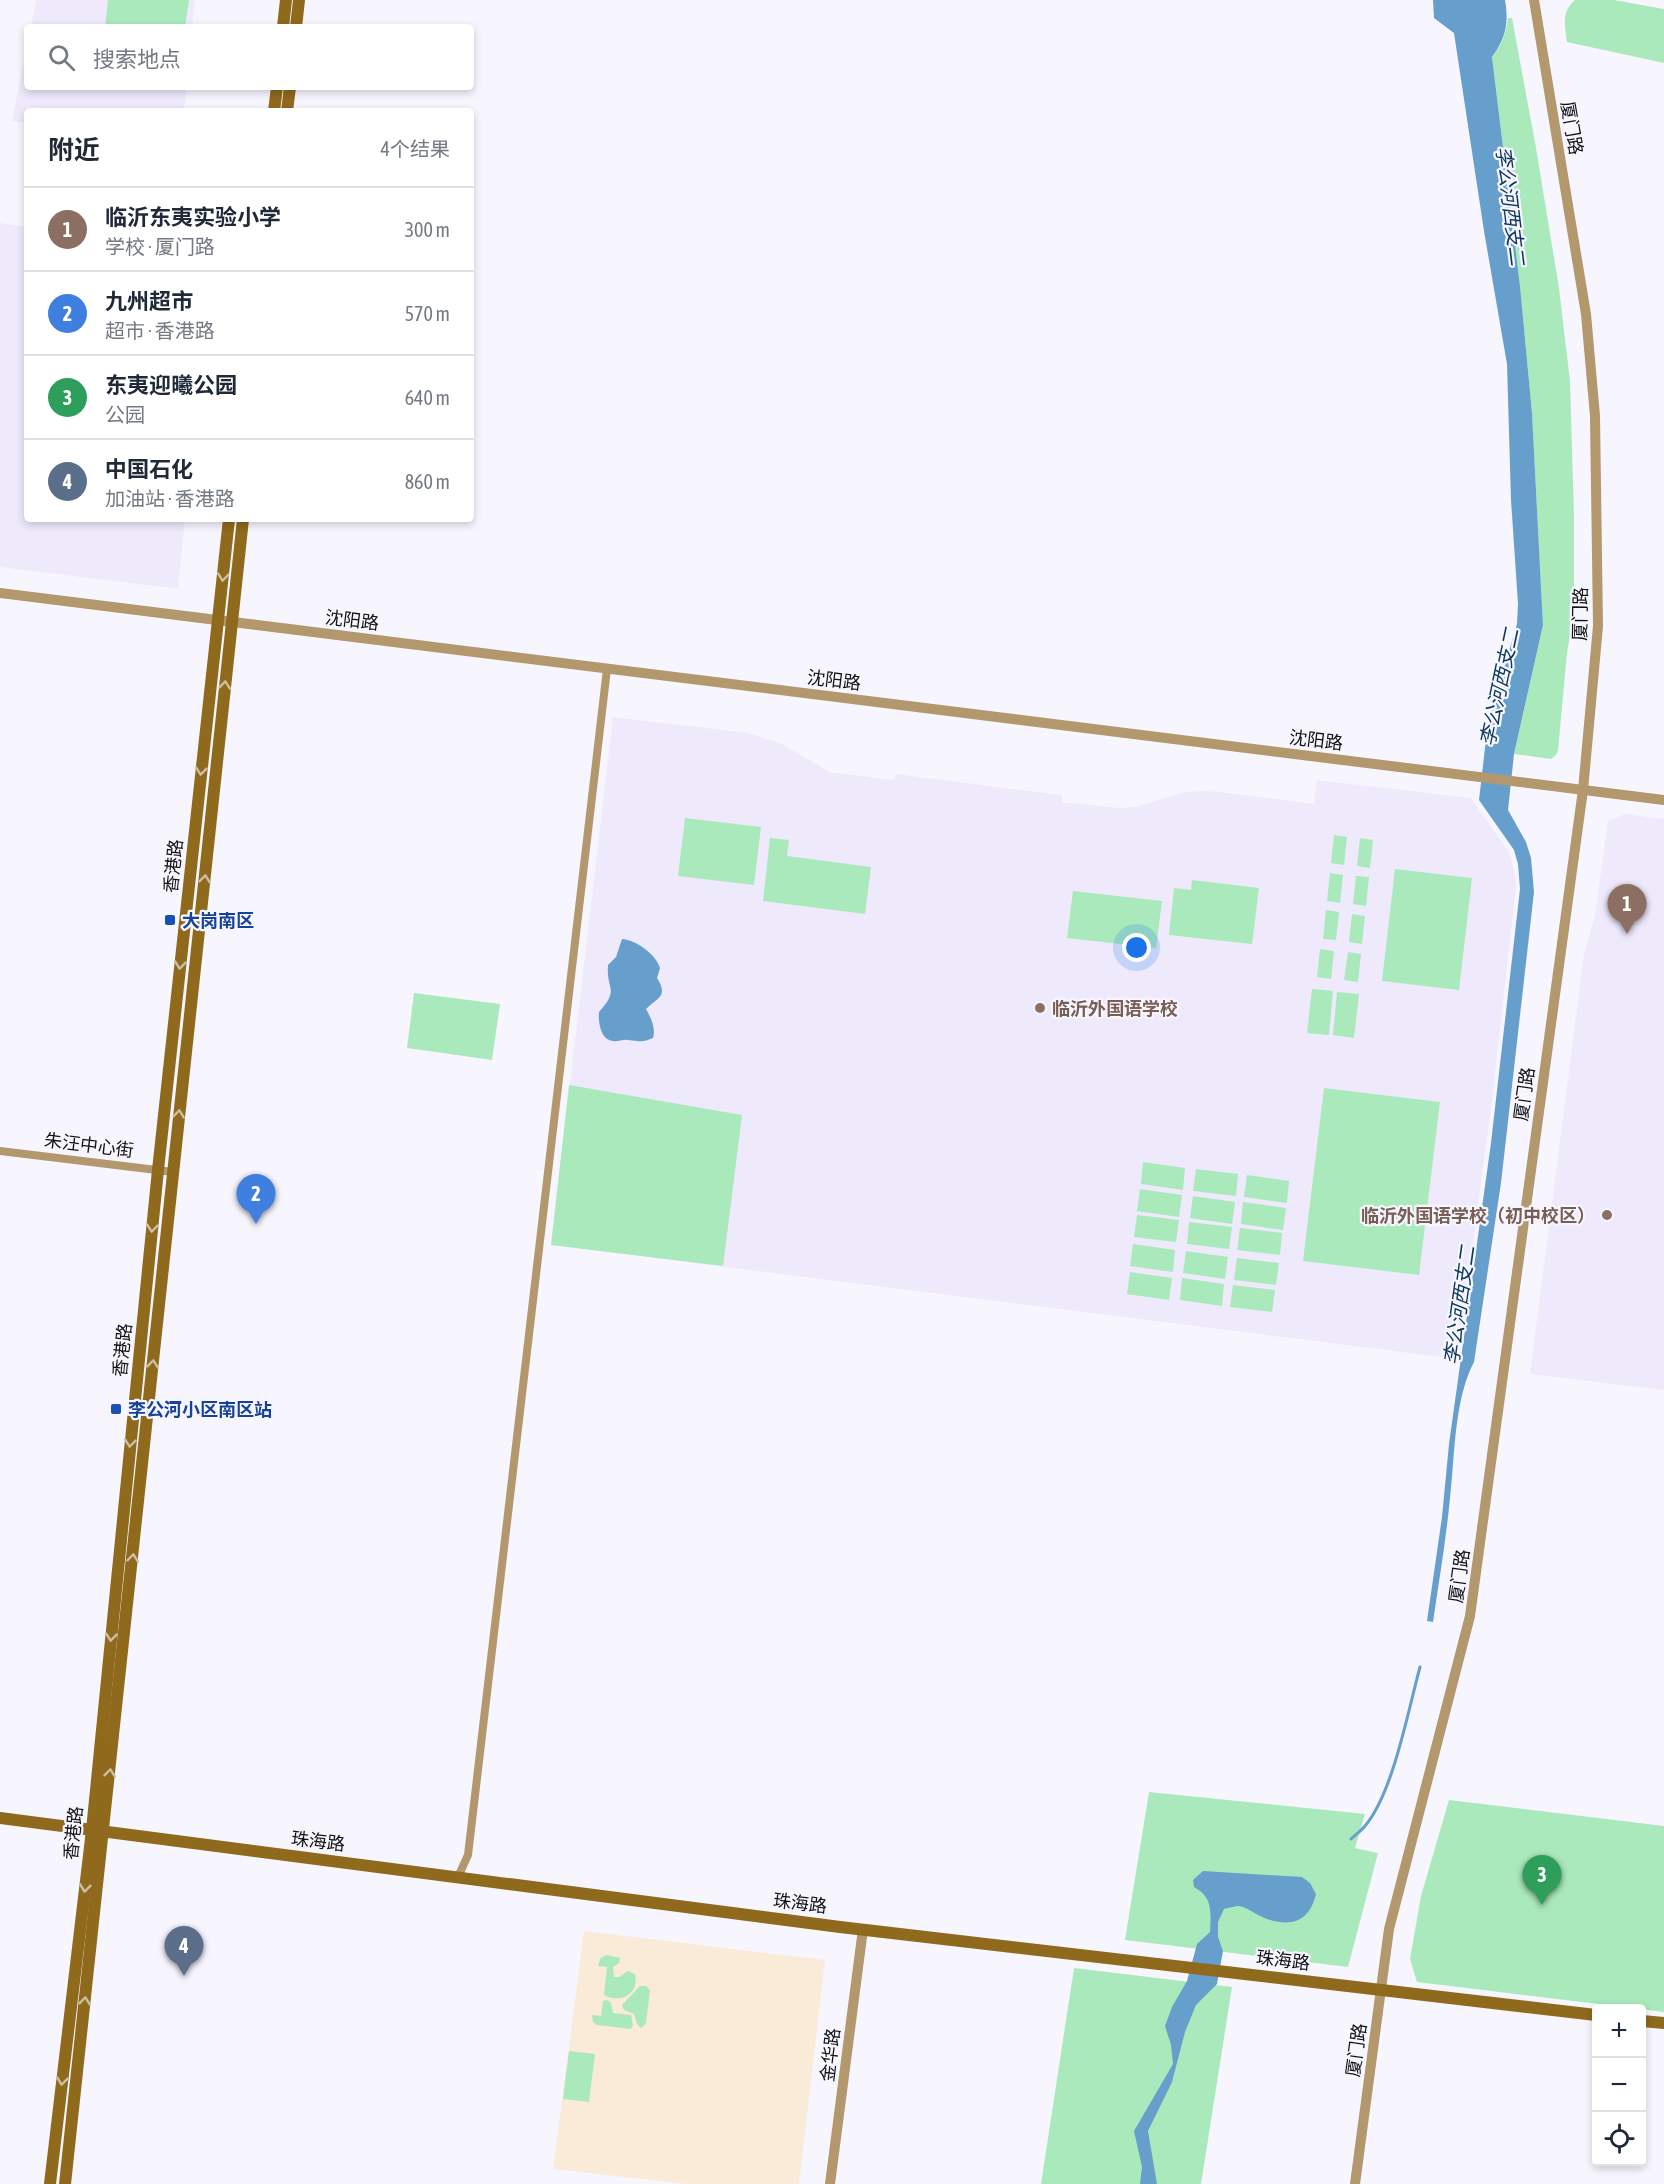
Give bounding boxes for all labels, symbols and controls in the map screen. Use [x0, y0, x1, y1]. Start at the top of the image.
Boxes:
search box [24, 24, 474, 90]
icon: search [45, 41, 78, 74]
text: 搜索地点 [93, 46, 181, 72]
street label: 厦门路 [1557, 100, 1587, 156]
text: 附近 [48, 135, 100, 165]
text: 4个结果 [381, 137, 450, 160]
water label: 李公河西支二 [1492, 145, 1530, 268]
text: 临沂东夷实验小学 [105, 204, 281, 230]
text: 1 [63, 218, 72, 241]
text: 300 m [405, 218, 450, 241]
text: 学校 · 厦门路 [105, 235, 215, 258]
text: 九州超市 [105, 288, 193, 314]
text: 2 [63, 302, 72, 325]
text: 570 m [405, 302, 450, 325]
text: 超市 · 香港路 [105, 319, 215, 342]
text: 东夷迎曦公园 [105, 372, 237, 398]
text: 3 [63, 386, 72, 409]
text: 640 m [405, 386, 450, 409]
text: 公园 [105, 403, 145, 426]
text: 中国石化 [105, 456, 193, 482]
text: 4 [63, 470, 72, 493]
text: 860 m [405, 470, 450, 493]
text: 加油站 · 香港路 [105, 487, 235, 510]
one-way arrow [217, 573, 229, 582]
street label: 厦门路 [1569, 587, 1591, 641]
street label: 沈阳路 [324, 606, 380, 634]
water label: 李公河西支二 [1475, 625, 1523, 748]
street label: 沈阳路 [806, 666, 862, 694]
one-way arrow [218, 680, 231, 689]
street label: 沈阳路 [1288, 726, 1344, 754]
one-way arrow [196, 766, 208, 776]
street label: 香港路 [160, 838, 186, 894]
one-way arrow [198, 874, 210, 883]
pin: 1 [1608, 884, 1646, 934]
place label: 大岗南区 [182, 910, 254, 931]
marker: 大岗南区 [163, 913, 177, 927]
your location [1122, 933, 1151, 962]
one-way arrow [174, 960, 187, 969]
place label: 临沂外国语学校 [1052, 998, 1178, 1019]
marker: 临沂外国语学校 [1033, 1001, 1047, 1015]
street label: 厦门路 [1510, 1066, 1538, 1122]
one-way arrow [172, 1110, 185, 1119]
street label: 朱汪中心街 [43, 1129, 135, 1161]
pin: 2 [236, 1174, 276, 1224]
place label: 临沂外国语学校（初中校区） [1361, 1205, 1595, 1226]
marker: 临沂外国语学校（初中校区） [1600, 1208, 1614, 1222]
one-way arrow [146, 1224, 159, 1233]
water label: 李公河西支二 [1439, 1243, 1479, 1366]
street label: 香港路 [109, 1322, 135, 1378]
one-way arrow [146, 1360, 159, 1369]
place label: 李公河小区南区站 [128, 1399, 272, 1420]
marker: 李公河小区南区站 [109, 1402, 123, 1416]
one-way arrow [124, 1439, 137, 1448]
street label: 厦门路 [1445, 1548, 1473, 1604]
one-way arrow [126, 1554, 139, 1563]
one-way arrow [105, 1633, 118, 1642]
one-way arrow [103, 1768, 116, 1777]
street label: 香港路 [60, 1805, 86, 1861]
street label: 珠海路 [290, 1827, 346, 1855]
pin: 3 [1522, 1856, 1562, 1905]
one-way arrow [79, 1883, 91, 1892]
street label: 珠海路 [772, 1889, 828, 1917]
pin: 4 [164, 1926, 204, 1976]
street label: 珠海路 [1255, 1946, 1311, 1974]
one-way arrow [79, 1996, 91, 2005]
map controls [1592, 2004, 1646, 2166]
button: + [1592, 2004, 1646, 2058]
street label: 厦门路 [1342, 2022, 1370, 2078]
street label: 金华路 [816, 2027, 844, 2083]
button: − [1592, 2058, 1646, 2112]
one-way arrow [56, 2077, 69, 2086]
button: locate [1592, 2112, 1646, 2166]

